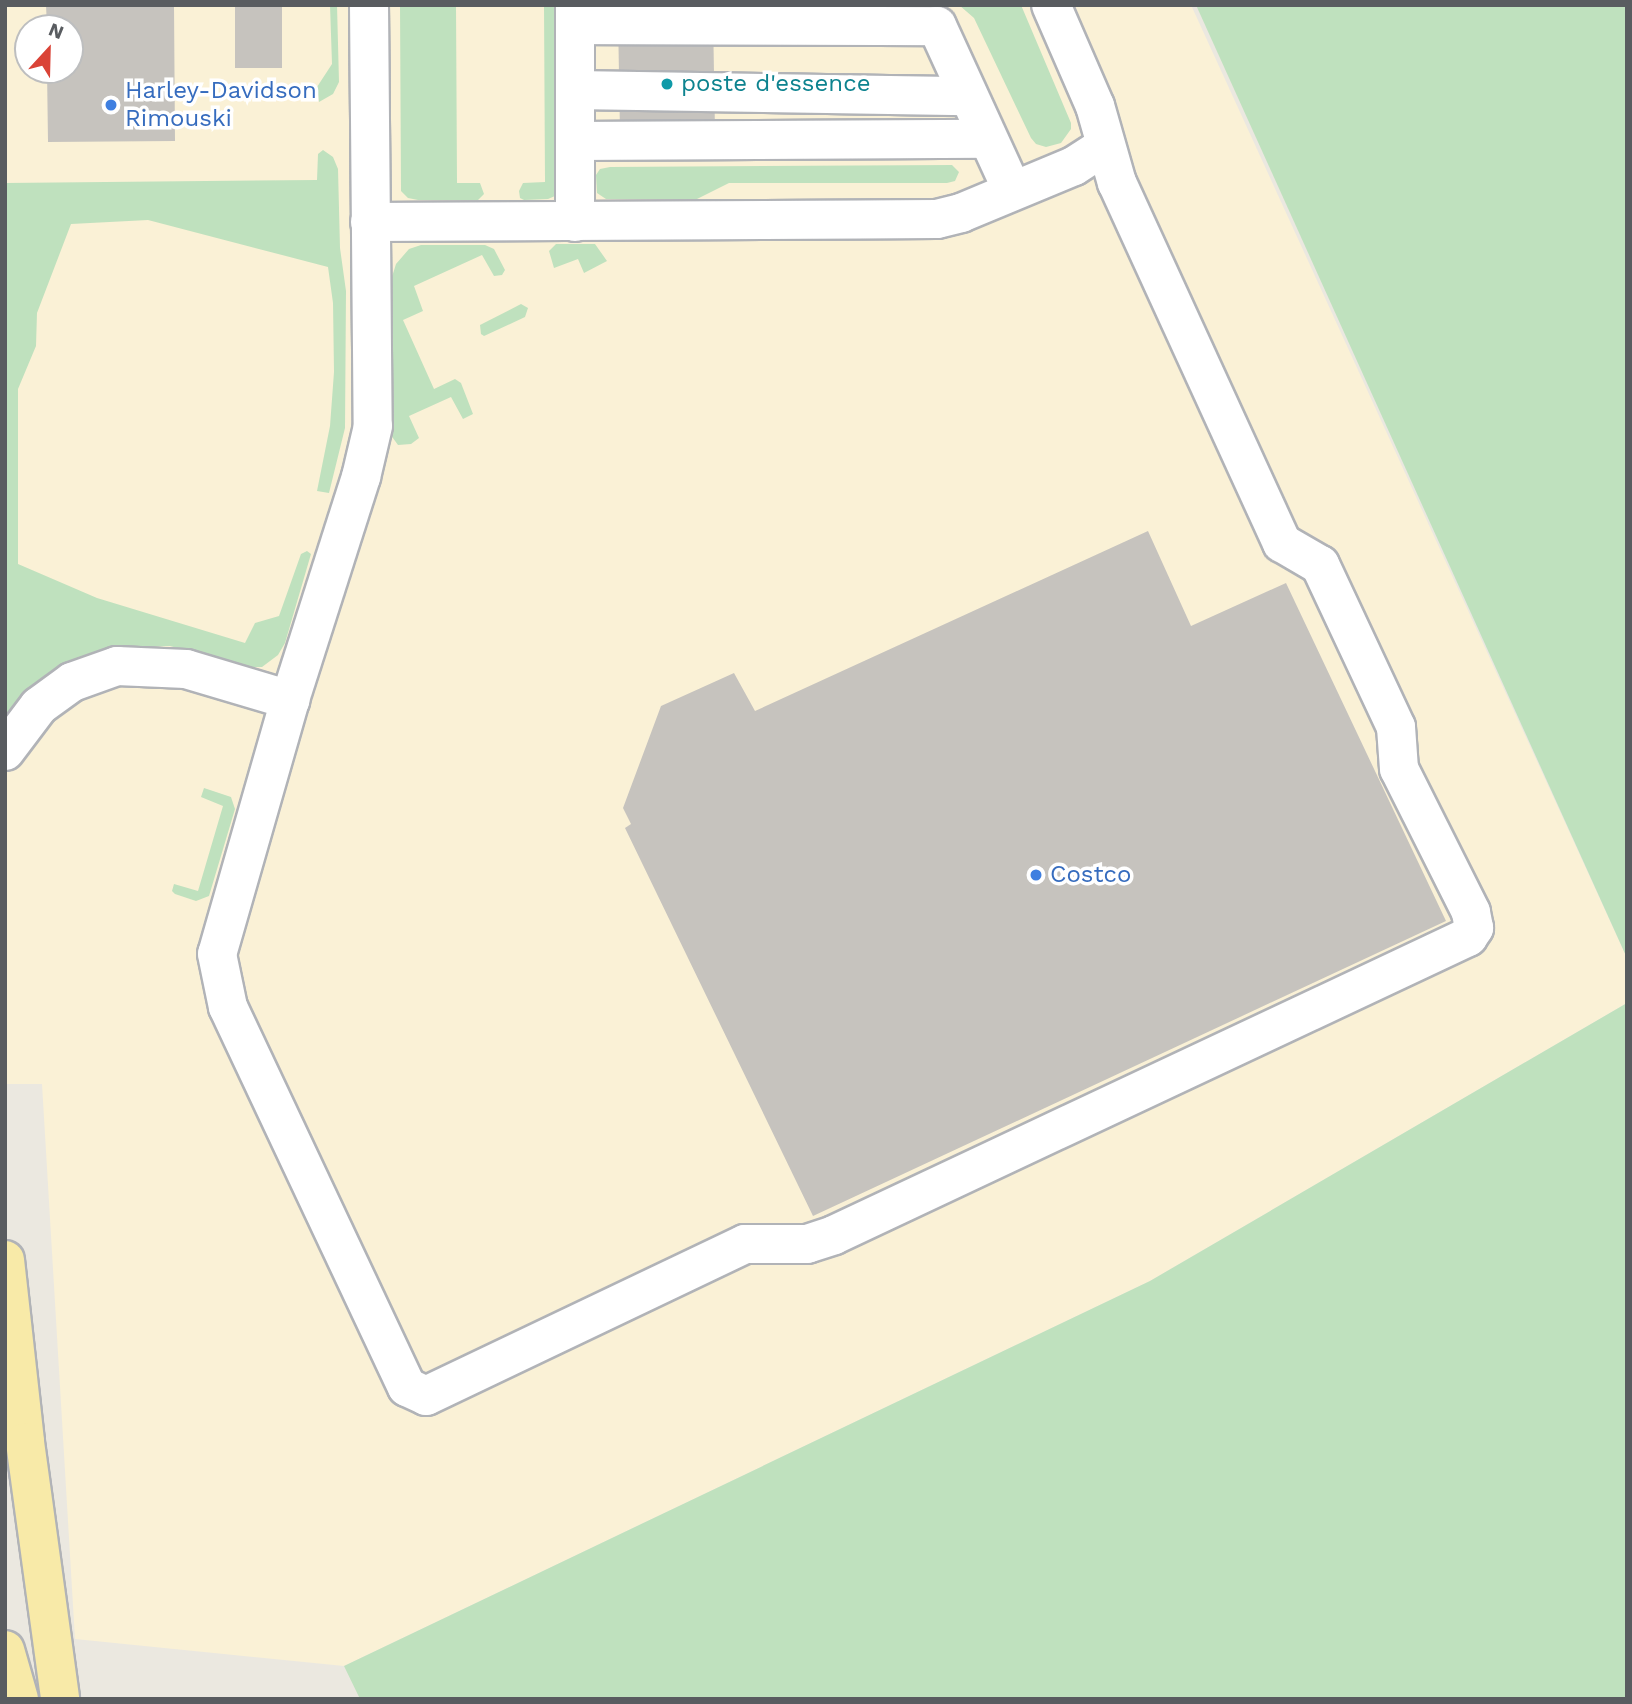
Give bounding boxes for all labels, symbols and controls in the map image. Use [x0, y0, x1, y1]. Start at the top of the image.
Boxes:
north arrow [14, 14, 84, 84]
text: N [45, 18, 67, 44]
place label: poste d'essence [681, 70, 870, 98]
marker: poste d'essence [659, 76, 675, 92]
place label: Harley-Davidson Rimouski [125, 77, 317, 133]
marker: Harley-Davidson Rimouski [103, 97, 119, 113]
place label: Costco [1050, 861, 1131, 889]
marker: Costco [1028, 867, 1044, 883]

